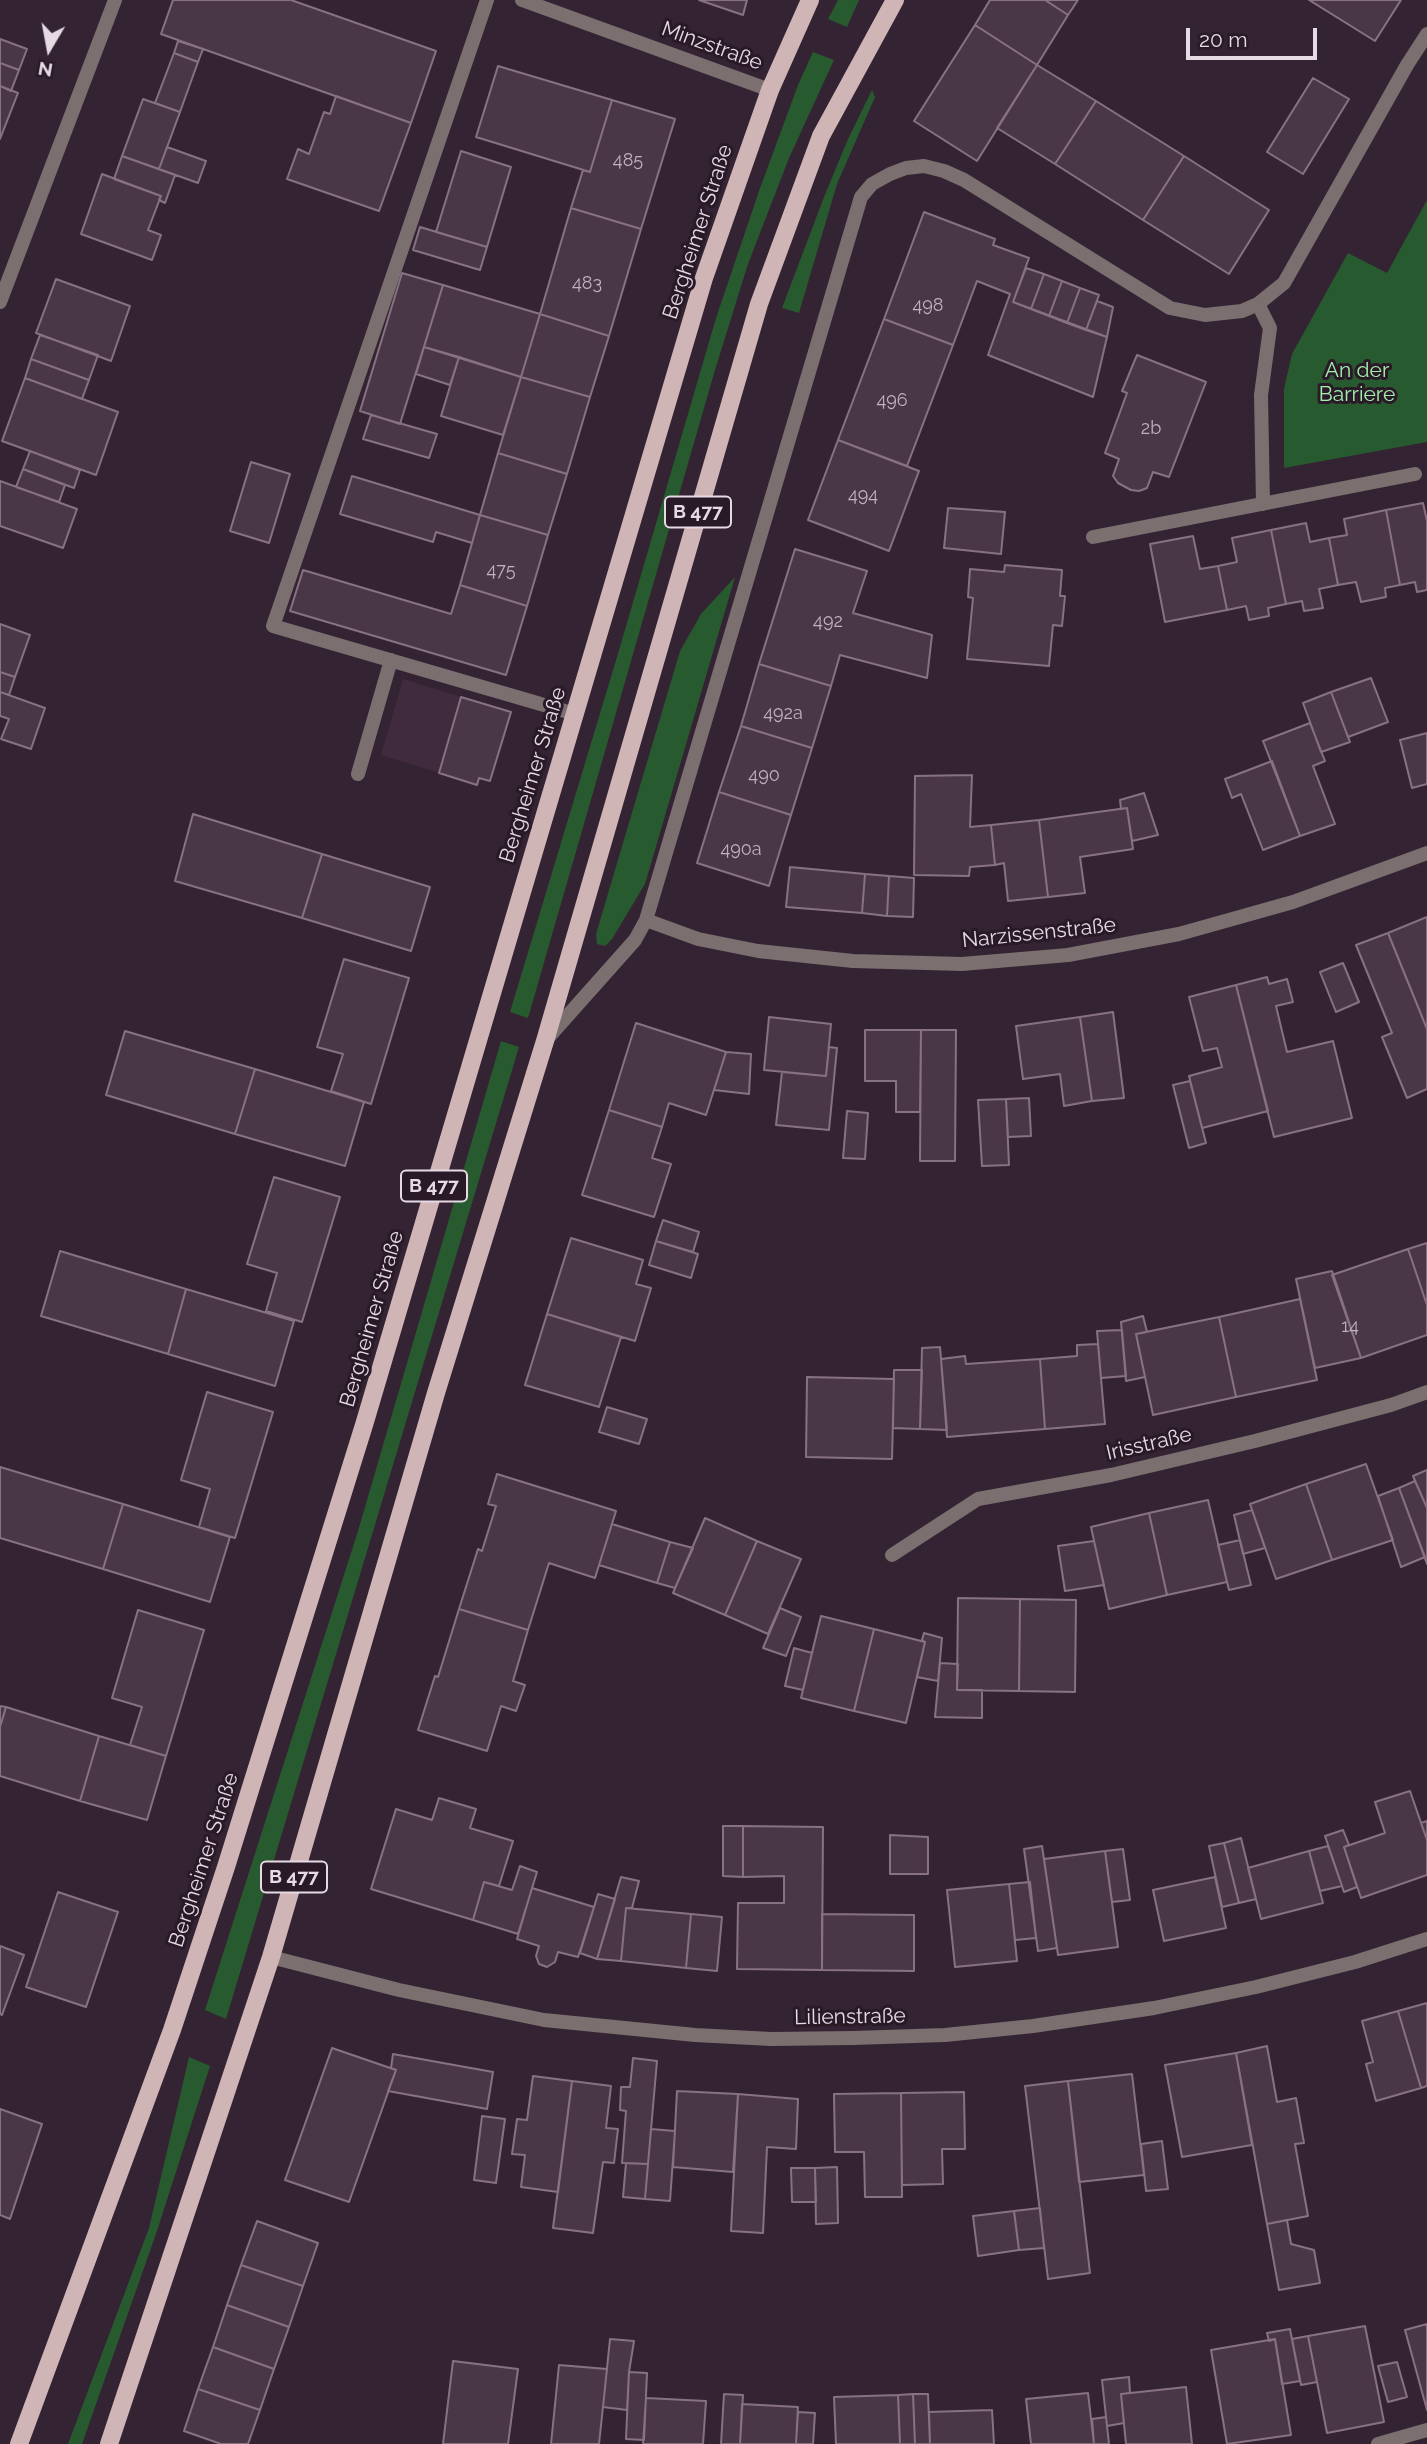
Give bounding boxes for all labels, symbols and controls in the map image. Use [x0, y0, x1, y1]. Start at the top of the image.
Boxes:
north arrow [14, 14, 84, 84]
scale bar [1189, 14, 1320, 58]
street label: Minzstraße [658, 16, 766, 76]
text: 20 m [1199, 27, 1247, 52]
text: N [36, 58, 54, 82]
street label: Bergheimer Straße [658, 141, 738, 323]
house number: 485 [613, 150, 643, 172]
house number: 483 [572, 273, 602, 295]
house number: 498 [912, 295, 944, 317]
park label: An der Barriere [1319, 358, 1395, 408]
house number: 496 [876, 390, 908, 412]
house number: 2b [1141, 418, 1161, 440]
house number: 494 [848, 485, 878, 507]
road number: B 477 [665, 496, 731, 527]
house number: 475 [487, 560, 515, 582]
house number: 492 [813, 611, 843, 633]
street label: Bergheimer Straße [494, 684, 572, 866]
house number: 492a [763, 703, 803, 725]
house number: 490 [748, 765, 780, 787]
house number: 490a [720, 839, 762, 861]
street label: Narzissenstraße [961, 912, 1117, 954]
road number: B 477 [401, 1170, 467, 1202]
street label: Bergheimer Straße [335, 1228, 409, 1410]
house number: 14 [1341, 1316, 1359, 1338]
street label: Irisstraße [1104, 1422, 1194, 1466]
street label: Bergheimer Straße [164, 1769, 244, 1951]
road number: B 477 [261, 1862, 327, 1893]
street label: Lilienstraße [794, 2003, 906, 2031]

